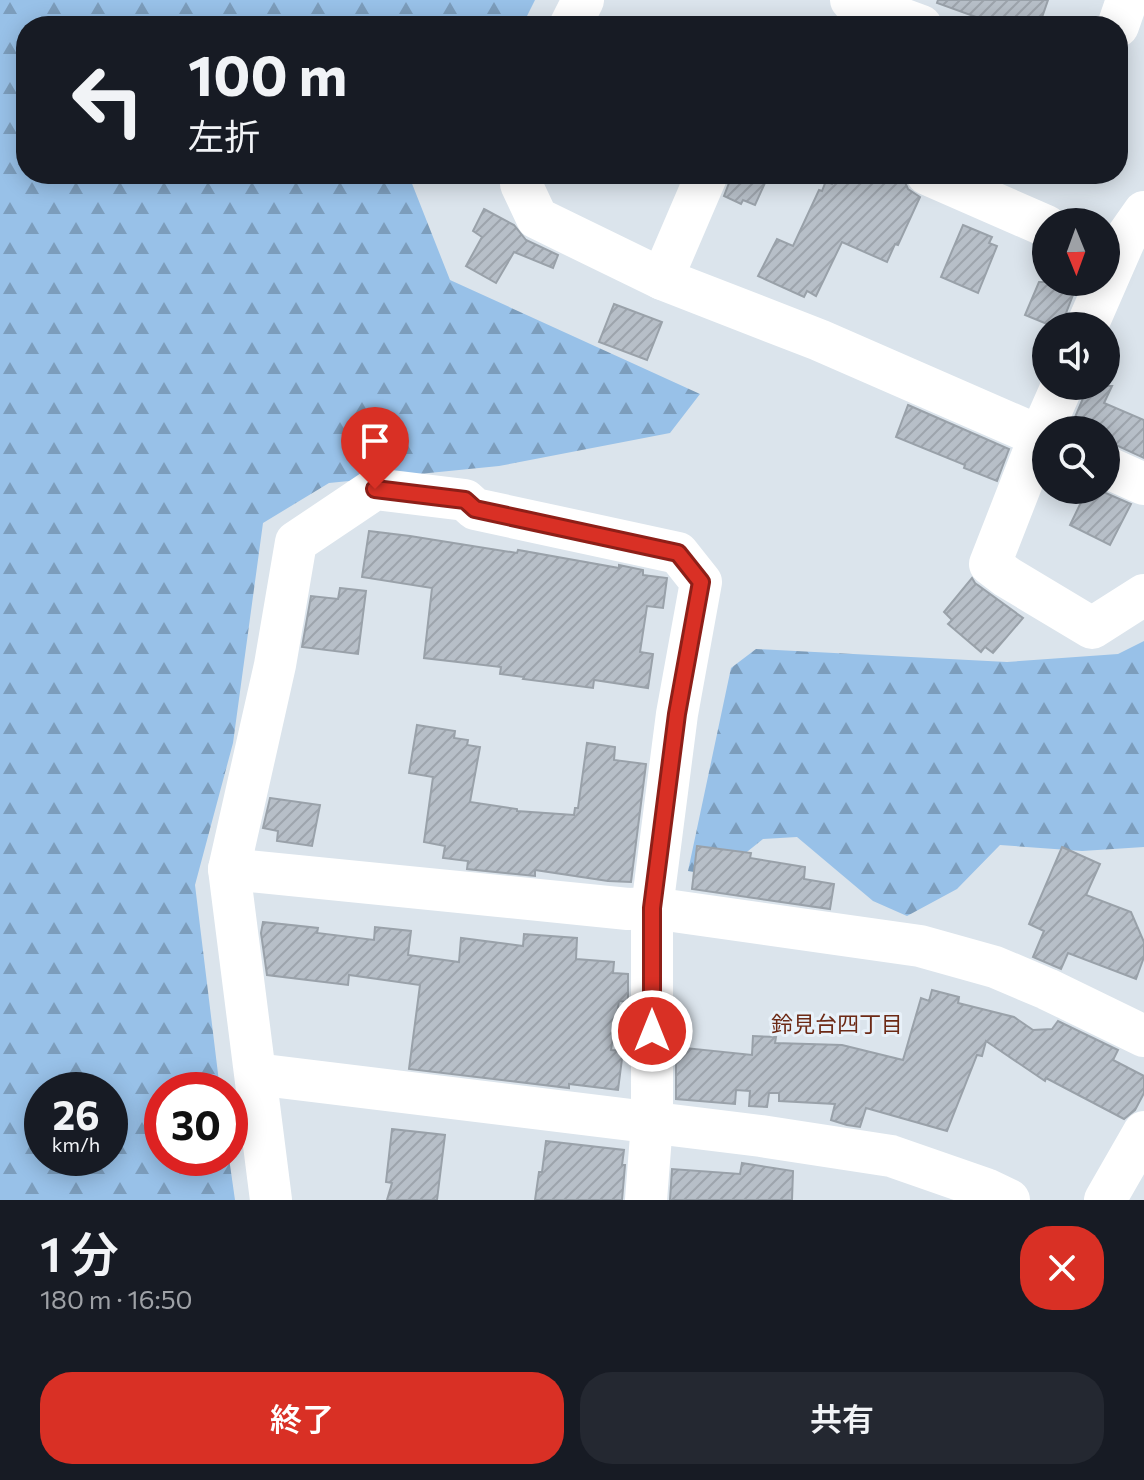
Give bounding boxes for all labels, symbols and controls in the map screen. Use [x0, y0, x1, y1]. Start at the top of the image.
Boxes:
text: 100 m [188, 39, 347, 108]
icon: left [56, 48, 160, 152]
text: 左折 [188, 113, 260, 157]
north arrow [1032, 208, 1120, 296]
map controls [1032, 208, 1120, 504]
button: sound [1032, 312, 1120, 400]
pin [341, 407, 409, 489]
button: search [1032, 416, 1120, 504]
icon: arrive [353, 419, 397, 463]
position arrow [610, 989, 694, 1073]
district label: 鈴見台四丁目 [771, 1010, 903, 1037]
speed limit sign: 30 [144, 1072, 248, 1176]
text: 26 [52, 1089, 100, 1138]
text: km/h [52, 1132, 100, 1156]
text: 1 分 [40, 1223, 119, 1282]
button: close [1020, 1226, 1104, 1310]
text: 180 m · 16:50 [40, 1283, 193, 1314]
button: 終了 [40, 1372, 564, 1464]
button: 共有 [580, 1372, 1104, 1464]

